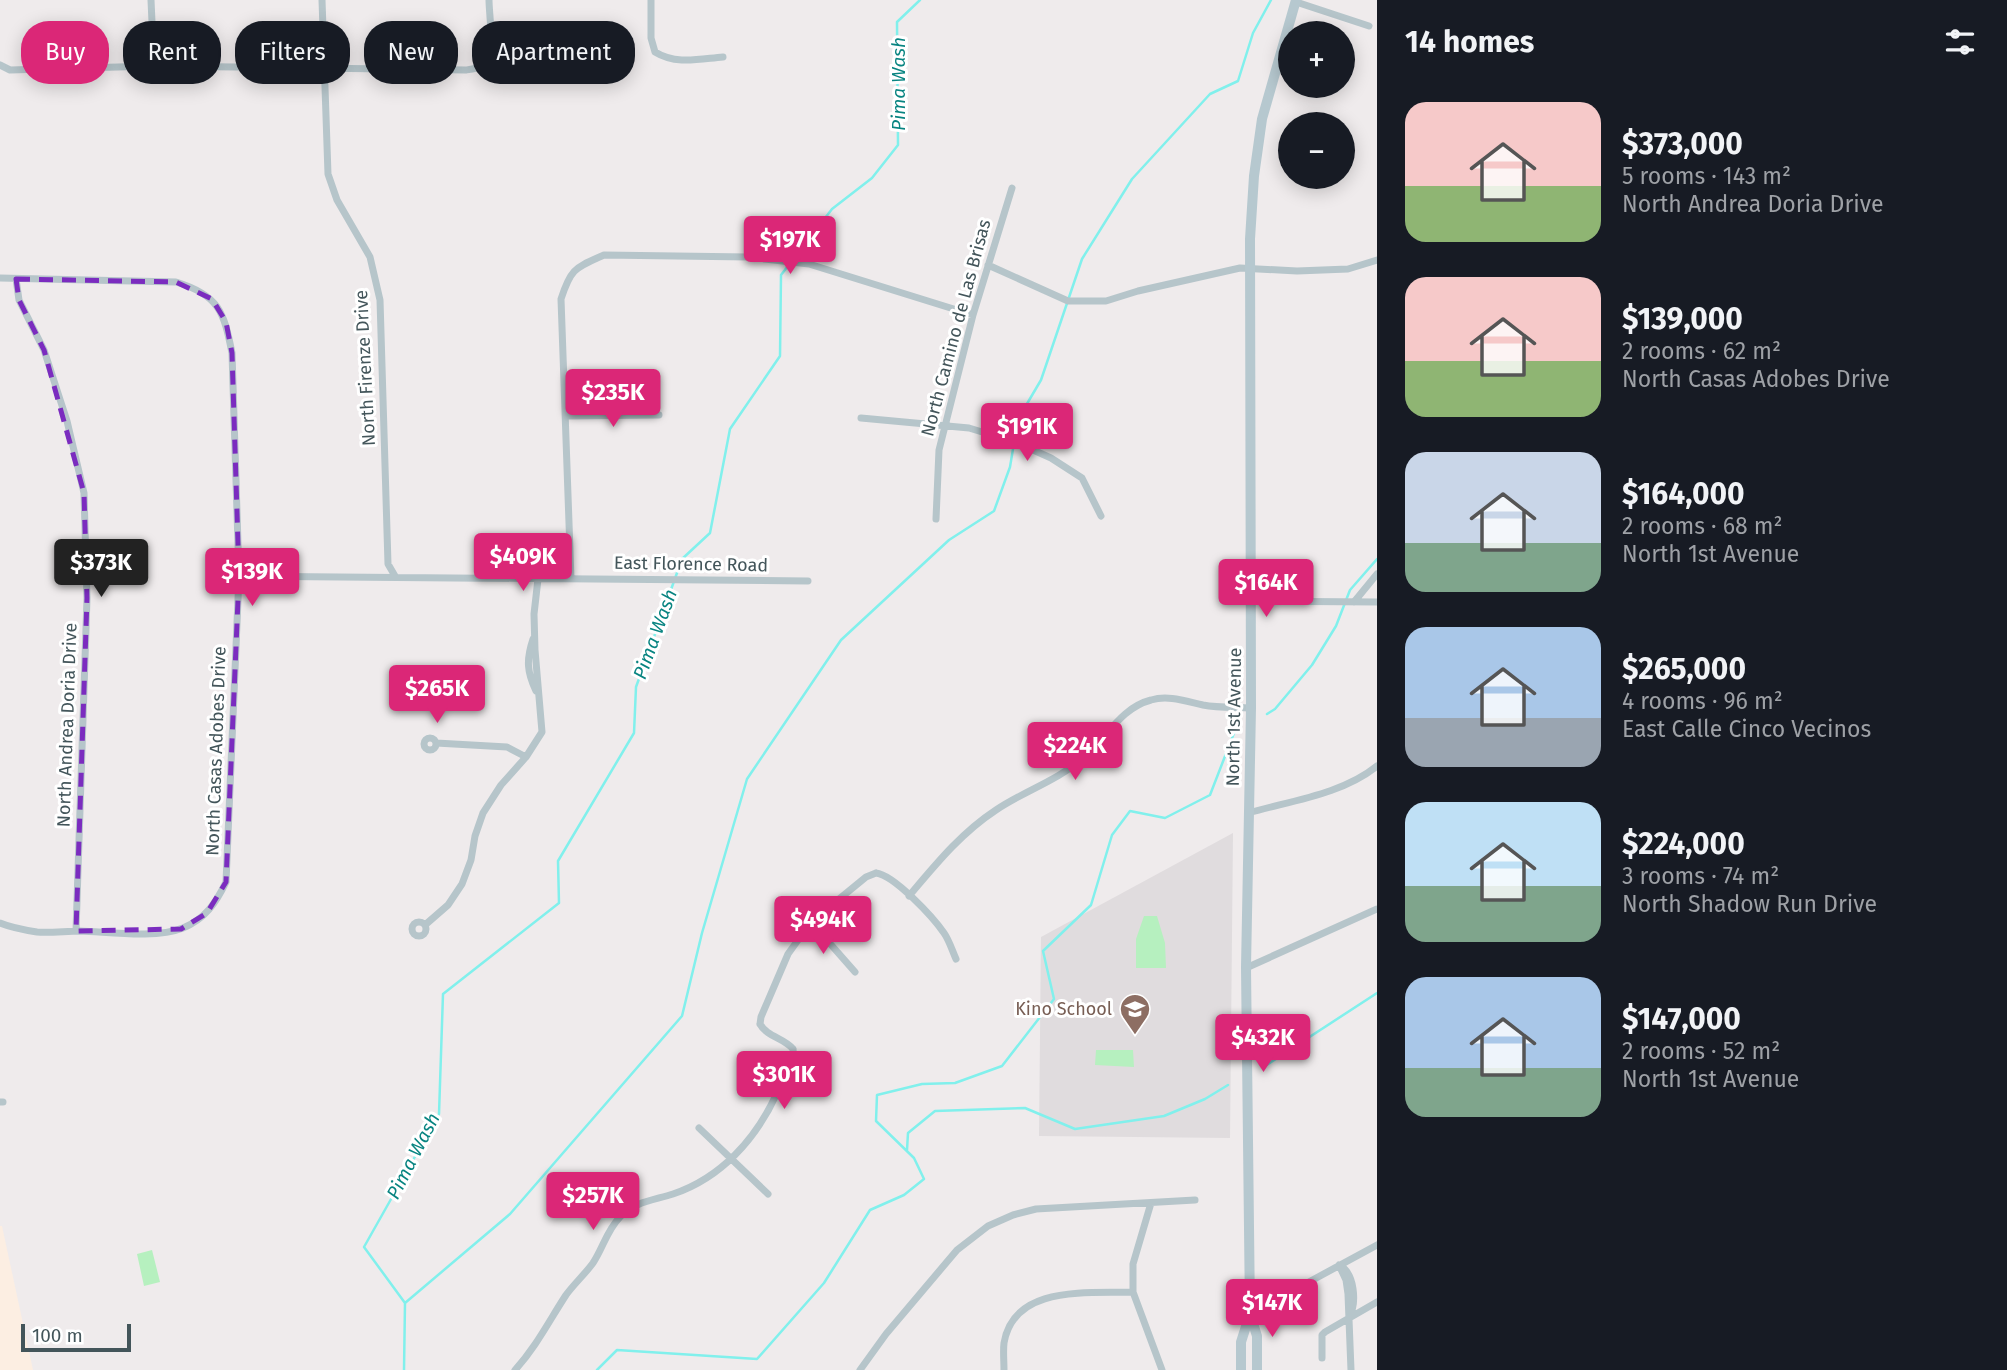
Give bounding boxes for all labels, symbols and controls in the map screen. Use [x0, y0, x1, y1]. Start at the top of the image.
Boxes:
chip: Buy [21, 21, 109, 84]
chip: Rent [123, 21, 221, 84]
chip: Filters [235, 21, 350, 84]
chip: New [364, 21, 458, 84]
chip: Apartment [472, 21, 635, 84]
map controls [1278, 21, 1355, 189]
button: + [1278, 21, 1355, 98]
icon: filters [1941, 23, 1979, 61]
text: 14 homes [1405, 24, 1534, 60]
water label: Pima Wash [887, 37, 910, 131]
button: − [1278, 112, 1355, 189]
text: $373,000 [1622, 126, 1743, 162]
icon: home [1461, 130, 1545, 214]
text: 5 rooms · 143 m² [1622, 162, 1791, 190]
text: North Andrea Doria Drive [1622, 190, 1884, 218]
pin: $197K [741, 216, 839, 276]
street label: North Camino de Las Brisas [916, 217, 996, 439]
text: $197K [760, 225, 820, 253]
street label: North Firenze Drive [350, 289, 380, 447]
text: $139,000 [1622, 301, 1743, 337]
icon: home [1461, 305, 1545, 389]
text: 2 rooms · 62 m² [1622, 337, 1781, 365]
text: North Casas Adobes Drive [1622, 365, 1890, 393]
pin: $235K [564, 370, 662, 429]
text: $235K [581, 378, 645, 406]
pin: $191K [978, 404, 1076, 463]
text: $191K [997, 412, 1057, 440]
text: $164,000 [1622, 476, 1745, 512]
icon: home [1461, 480, 1545, 564]
text: 2 rooms · 68 m² [1622, 512, 1783, 540]
pin: $409K [474, 534, 572, 593]
pin: $373K [52, 540, 150, 599]
text: North 1st Avenue [1622, 540, 1799, 568]
text: $409K [490, 542, 556, 570]
text: $373K [70, 548, 132, 576]
pin: $139K [203, 548, 301, 608]
street label: East Florence Road [614, 552, 768, 576]
text: $139K [221, 557, 283, 585]
pin: $164K [1217, 560, 1315, 619]
text: $164K [1235, 568, 1298, 596]
water label: Pima Wash [628, 586, 682, 682]
street label: North Andrea Doria Drive [52, 622, 82, 828]
street label: North Casas Adobes Drive [201, 646, 231, 856]
street label: North 1st Avenue [1222, 647, 1246, 787]
text: $265,000 [1622, 651, 1746, 687]
icon: home [1461, 655, 1545, 739]
pin: $265K [388, 666, 486, 725]
text: $265K [405, 674, 469, 702]
text: 4 rooms · 96 m² [1622, 687, 1783, 715]
text: East Calle Cinco Vecinos [1622, 715, 1871, 743]
pin: $224K [1026, 722, 1124, 782]
text: $224K [1043, 731, 1107, 759]
text: $224,000 [1622, 826, 1745, 862]
icon: home [1461, 830, 1545, 914]
text: 3 rooms · 74 m² [1622, 862, 1779, 890]
text: North Shadow Run Drive [1622, 890, 1877, 918]
pin: $494K [774, 897, 872, 956]
text: $494K [790, 905, 856, 933]
school or university icon: Kino School [1118, 992, 1152, 1036]
place label: Kino School [1015, 998, 1112, 1020]
text: $147,000 [1622, 1001, 1741, 1037]
icon: home [1461, 1005, 1545, 1089]
pin: $432K [1214, 1014, 1312, 1074]
text: $432K [1231, 1023, 1295, 1051]
text: 2 rooms · 52 m² [1622, 1037, 1780, 1065]
pin: $301K [735, 1052, 833, 1111]
text: $301K [753, 1060, 815, 1088]
text: North 1st Avenue [1622, 1065, 1799, 1093]
water label: Pima Wash [381, 1109, 445, 1203]
pin: $257K [544, 1172, 642, 1232]
text: $257K [562, 1181, 624, 1209]
pin: $147K [1223, 1280, 1321, 1339]
text: $147K [1242, 1288, 1302, 1316]
scale bar [21, 1321, 131, 1353]
text: 100 m [32, 1324, 83, 1347]

